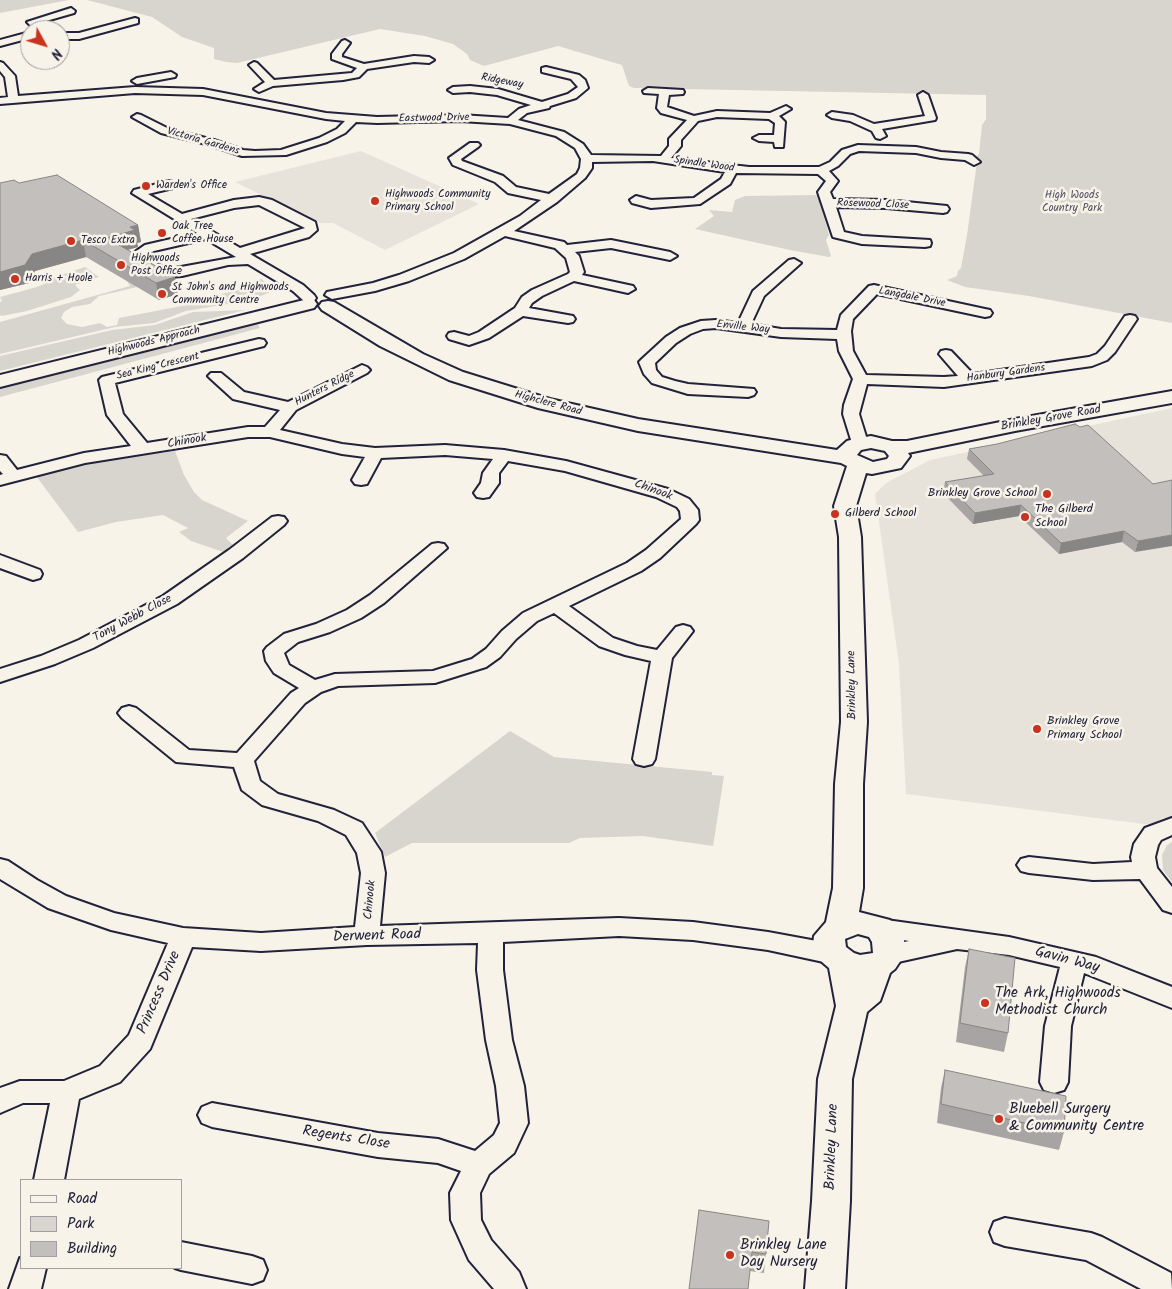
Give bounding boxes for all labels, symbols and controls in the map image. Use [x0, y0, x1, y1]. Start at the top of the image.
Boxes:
north arrow [20, 20, 70, 70]
text: N [45, 43, 67, 64]
street label: Ridgeway [480, 71, 524, 93]
street label: Eastwood Drive [399, 112, 469, 126]
street label: Victoria Gardens [165, 125, 241, 159]
street label: Spindle Wood [673, 154, 735, 176]
place label: Warden's Office [156, 179, 227, 193]
marker: Warden's Office [140, 180, 152, 192]
place label: Highwoods Community Primary School [385, 188, 490, 214]
park label: High Woods Country Park [1042, 189, 1102, 215]
marker: Highwoods Community Primary School [369, 195, 381, 207]
street label: Rosewood Close [837, 197, 909, 213]
place label: Oak Tree Coffee House [172, 220, 233, 246]
marker: Oak Tree Coffee House [156, 227, 168, 239]
place label: Tesco Extra [81, 234, 135, 248]
marker: Tesco Extra [65, 235, 77, 247]
place label: Highwoods Post Office [131, 252, 182, 278]
marker: Highwoods Post Office [115, 259, 127, 271]
place label: Harris + Hoole [25, 272, 93, 286]
marker: Harris + Hoole [9, 273, 21, 285]
place label: St John's and Highwoods Community Centre [172, 281, 289, 307]
street label: Langdale Drive [877, 285, 947, 311]
marker: St John's and Highwoods Community Centre [156, 288, 168, 300]
street label: Enville Way [716, 319, 770, 337]
street label: Highwoods Approach [106, 324, 202, 360]
street label: Sea King Crescent [115, 350, 201, 384]
street label: Hanbury Gardens [966, 362, 1046, 386]
street label: Hunters Ridge [293, 368, 357, 410]
street label: Highclere Road [513, 389, 583, 419]
street label: Brinkley Grove Road [1000, 403, 1102, 435]
street label: Chinook [166, 431, 208, 453]
street label: Chinook [632, 478, 674, 504]
place label: Brinkley Grove School [928, 487, 1037, 501]
marker: Brinkley Grove School [1041, 488, 1053, 500]
place label: The Gilberd School [1035, 503, 1093, 531]
place label: Gilberd School [845, 507, 917, 521]
marker: Gilberd School [829, 508, 841, 520]
marker: The Gilberd School [1019, 511, 1031, 523]
street label: Tony Webb Close [91, 592, 175, 646]
street label: Brinkley Lane [845, 650, 861, 720]
place label: Brinkley Grove Primary School [1047, 715, 1122, 743]
marker: Brinkley Grove Primary School [1031, 723, 1043, 735]
street label: Chinook [362, 880, 380, 920]
street label: Derwent Road [333, 926, 421, 948]
street label: Gavin Way [1033, 944, 1101, 978]
street label: Princess Drive [134, 949, 186, 1037]
place label: The Ark, Highwoods Methodist Church [995, 985, 1121, 1020]
marker: The Ark, Highwoods Methodist Church [979, 997, 991, 1009]
place label: Bluebell Surgery & Community Centre [1009, 1101, 1144, 1136]
street label: Brinkley Lane [822, 1103, 844, 1191]
marker: Bluebell Surgery & Community Centre [993, 1113, 1005, 1125]
street label: Regents Close [301, 1123, 391, 1155]
legend [20, 1179, 182, 1269]
text: Road [67, 1187, 97, 1211]
text: Park [67, 1212, 94, 1236]
text: Building [67, 1237, 117, 1261]
place label: Brinkley Lane Day Nursery [740, 1237, 827, 1272]
marker: Brinkley Lane Day Nursery [724, 1249, 736, 1261]

